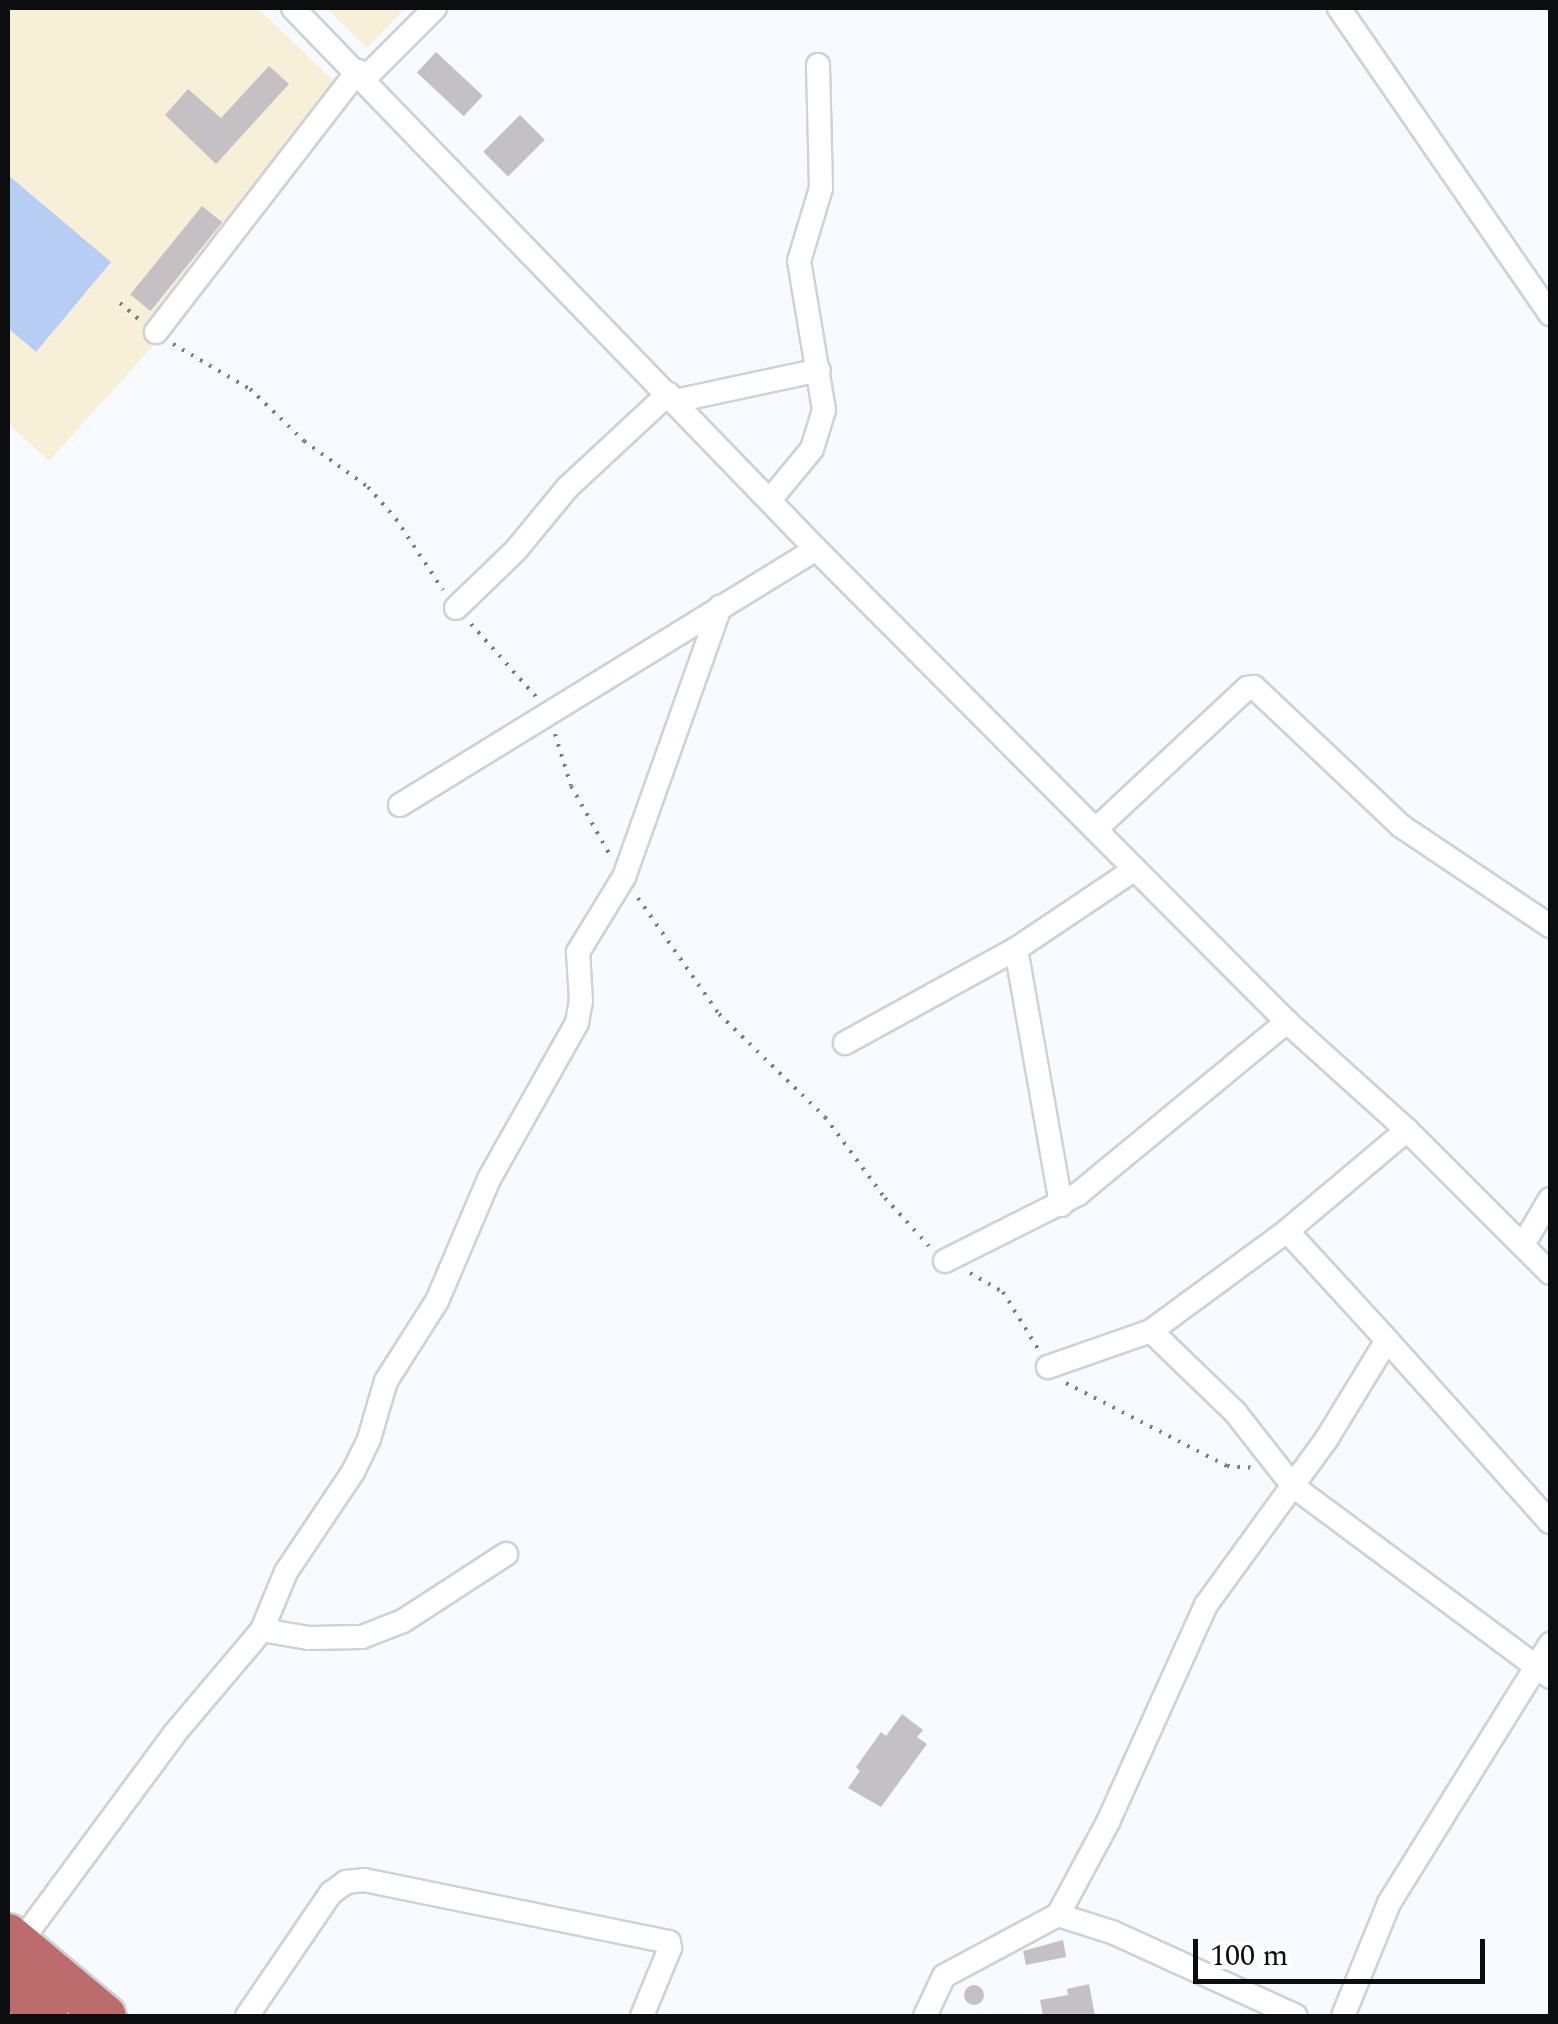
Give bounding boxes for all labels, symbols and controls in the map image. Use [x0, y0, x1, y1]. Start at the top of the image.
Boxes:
scale bar [1198, 1919, 1490, 1981]
text: 100 m [1210, 1933, 1288, 1979]

